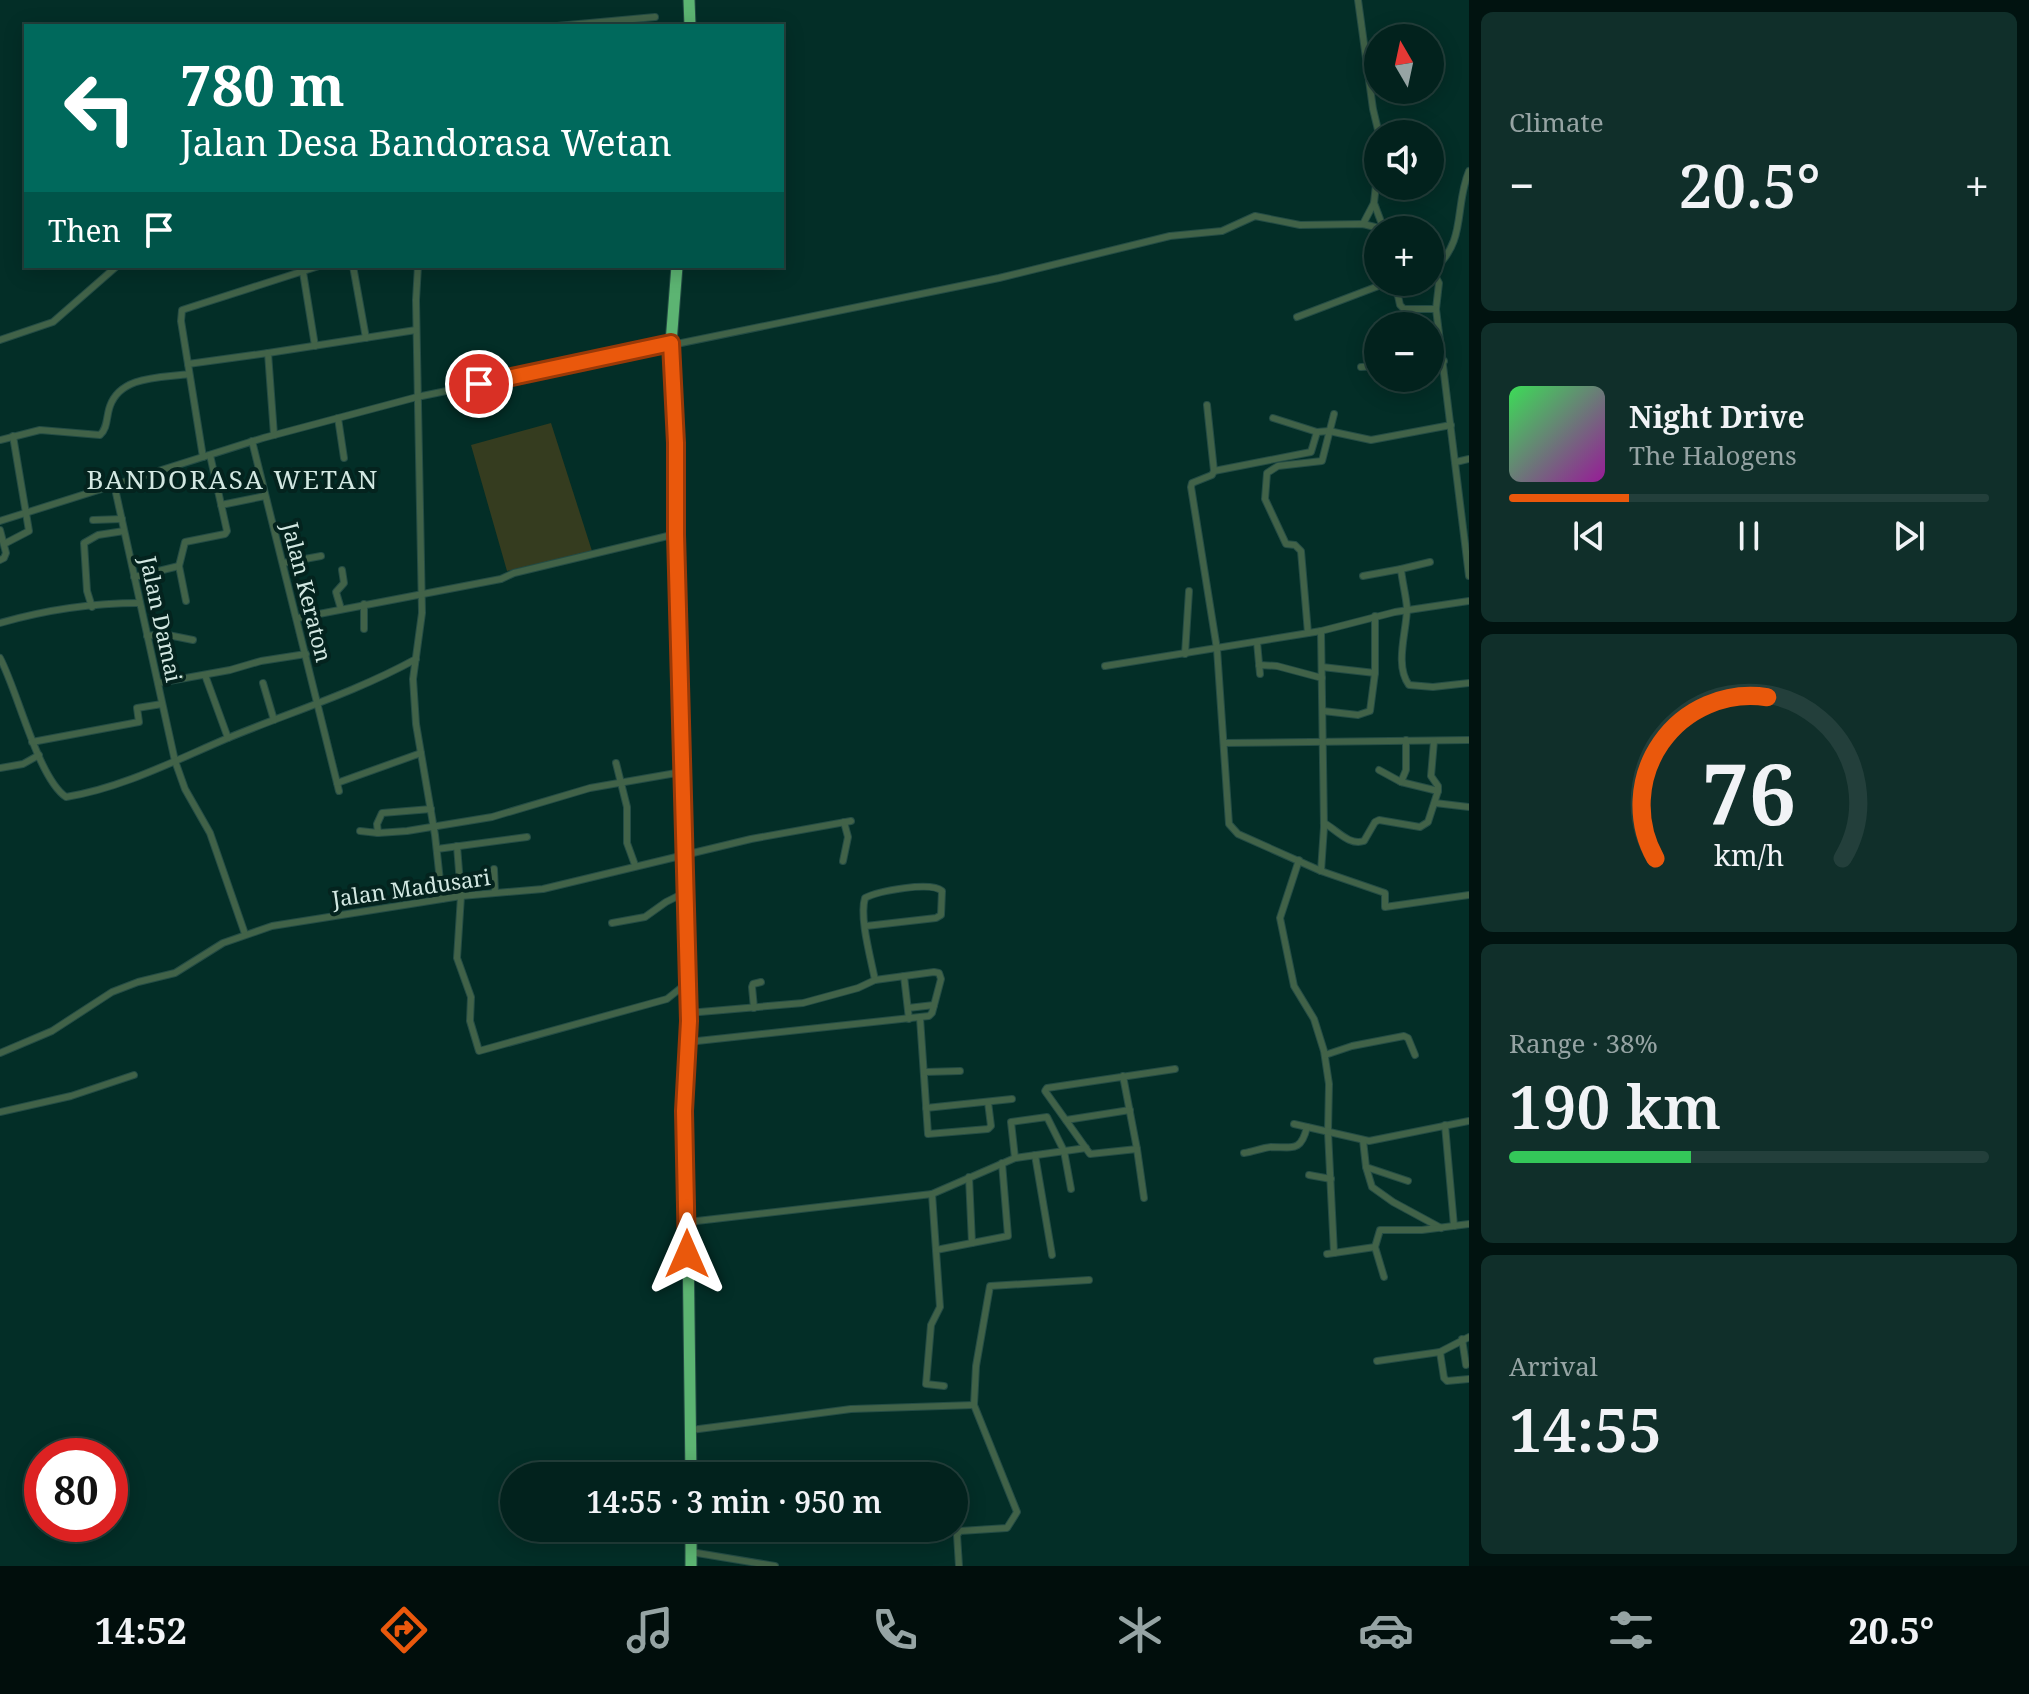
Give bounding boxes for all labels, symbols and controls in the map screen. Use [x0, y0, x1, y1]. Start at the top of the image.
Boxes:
north arrow [1364, 24, 1444, 104]
map controls [1364, 24, 1444, 392]
text: 780 m [180, 46, 345, 122]
icon: left [48, 56, 152, 160]
text: Climate [1509, 104, 1604, 140]
text: Jalan Desa Bandorasa Wetan [180, 118, 672, 167]
button: sound [1364, 120, 1444, 200]
text: 20.5° [1678, 144, 1820, 226]
text: − [1509, 155, 1534, 215]
text: + [1964, 155, 1989, 215]
icon: arrive [137, 208, 181, 252]
text: Then [48, 210, 121, 251]
button: + [1364, 216, 1444, 296]
button: − [1364, 312, 1444, 392]
pin [445, 350, 513, 418]
icon: arrive [457, 362, 501, 406]
text: Night Drive [1629, 396, 1805, 437]
text: The Halogens [1629, 437, 1797, 473]
district label: BANDORASA WETAN [87, 461, 379, 497]
icon: previous [1567, 514, 1611, 558]
icon: pause [1727, 514, 1771, 558]
icon: next [1887, 514, 1931, 558]
street label: Jalan Keraton [276, 518, 340, 665]
street label: Jalan Damai [134, 552, 190, 685]
text: 76 [1702, 736, 1796, 849]
text: km/h [1714, 835, 1784, 874]
street label: Jalan Madusari [329, 861, 492, 913]
text: Range · 38% [1509, 1025, 1658, 1061]
text: 190 km [1509, 1065, 1721, 1147]
position arrow [645, 1212, 729, 1296]
text: Arrival [1509, 1348, 1598, 1384]
text: 14:55 [1509, 1388, 1662, 1470]
speed limit sign: 80 [24, 1438, 128, 1542]
text: 14:55 · 3 min · 950 m [586, 1481, 882, 1522]
icon: directions [376, 1602, 432, 1658]
icon: music [622, 1602, 678, 1658]
icon: phone [867, 1602, 923, 1658]
icon: climate [1112, 1602, 1168, 1658]
icon: car [1358, 1602, 1414, 1658]
icon: filters [1603, 1602, 1659, 1658]
text: 14:52 [95, 1606, 187, 1655]
text: 20.5° [1848, 1606, 1934, 1655]

